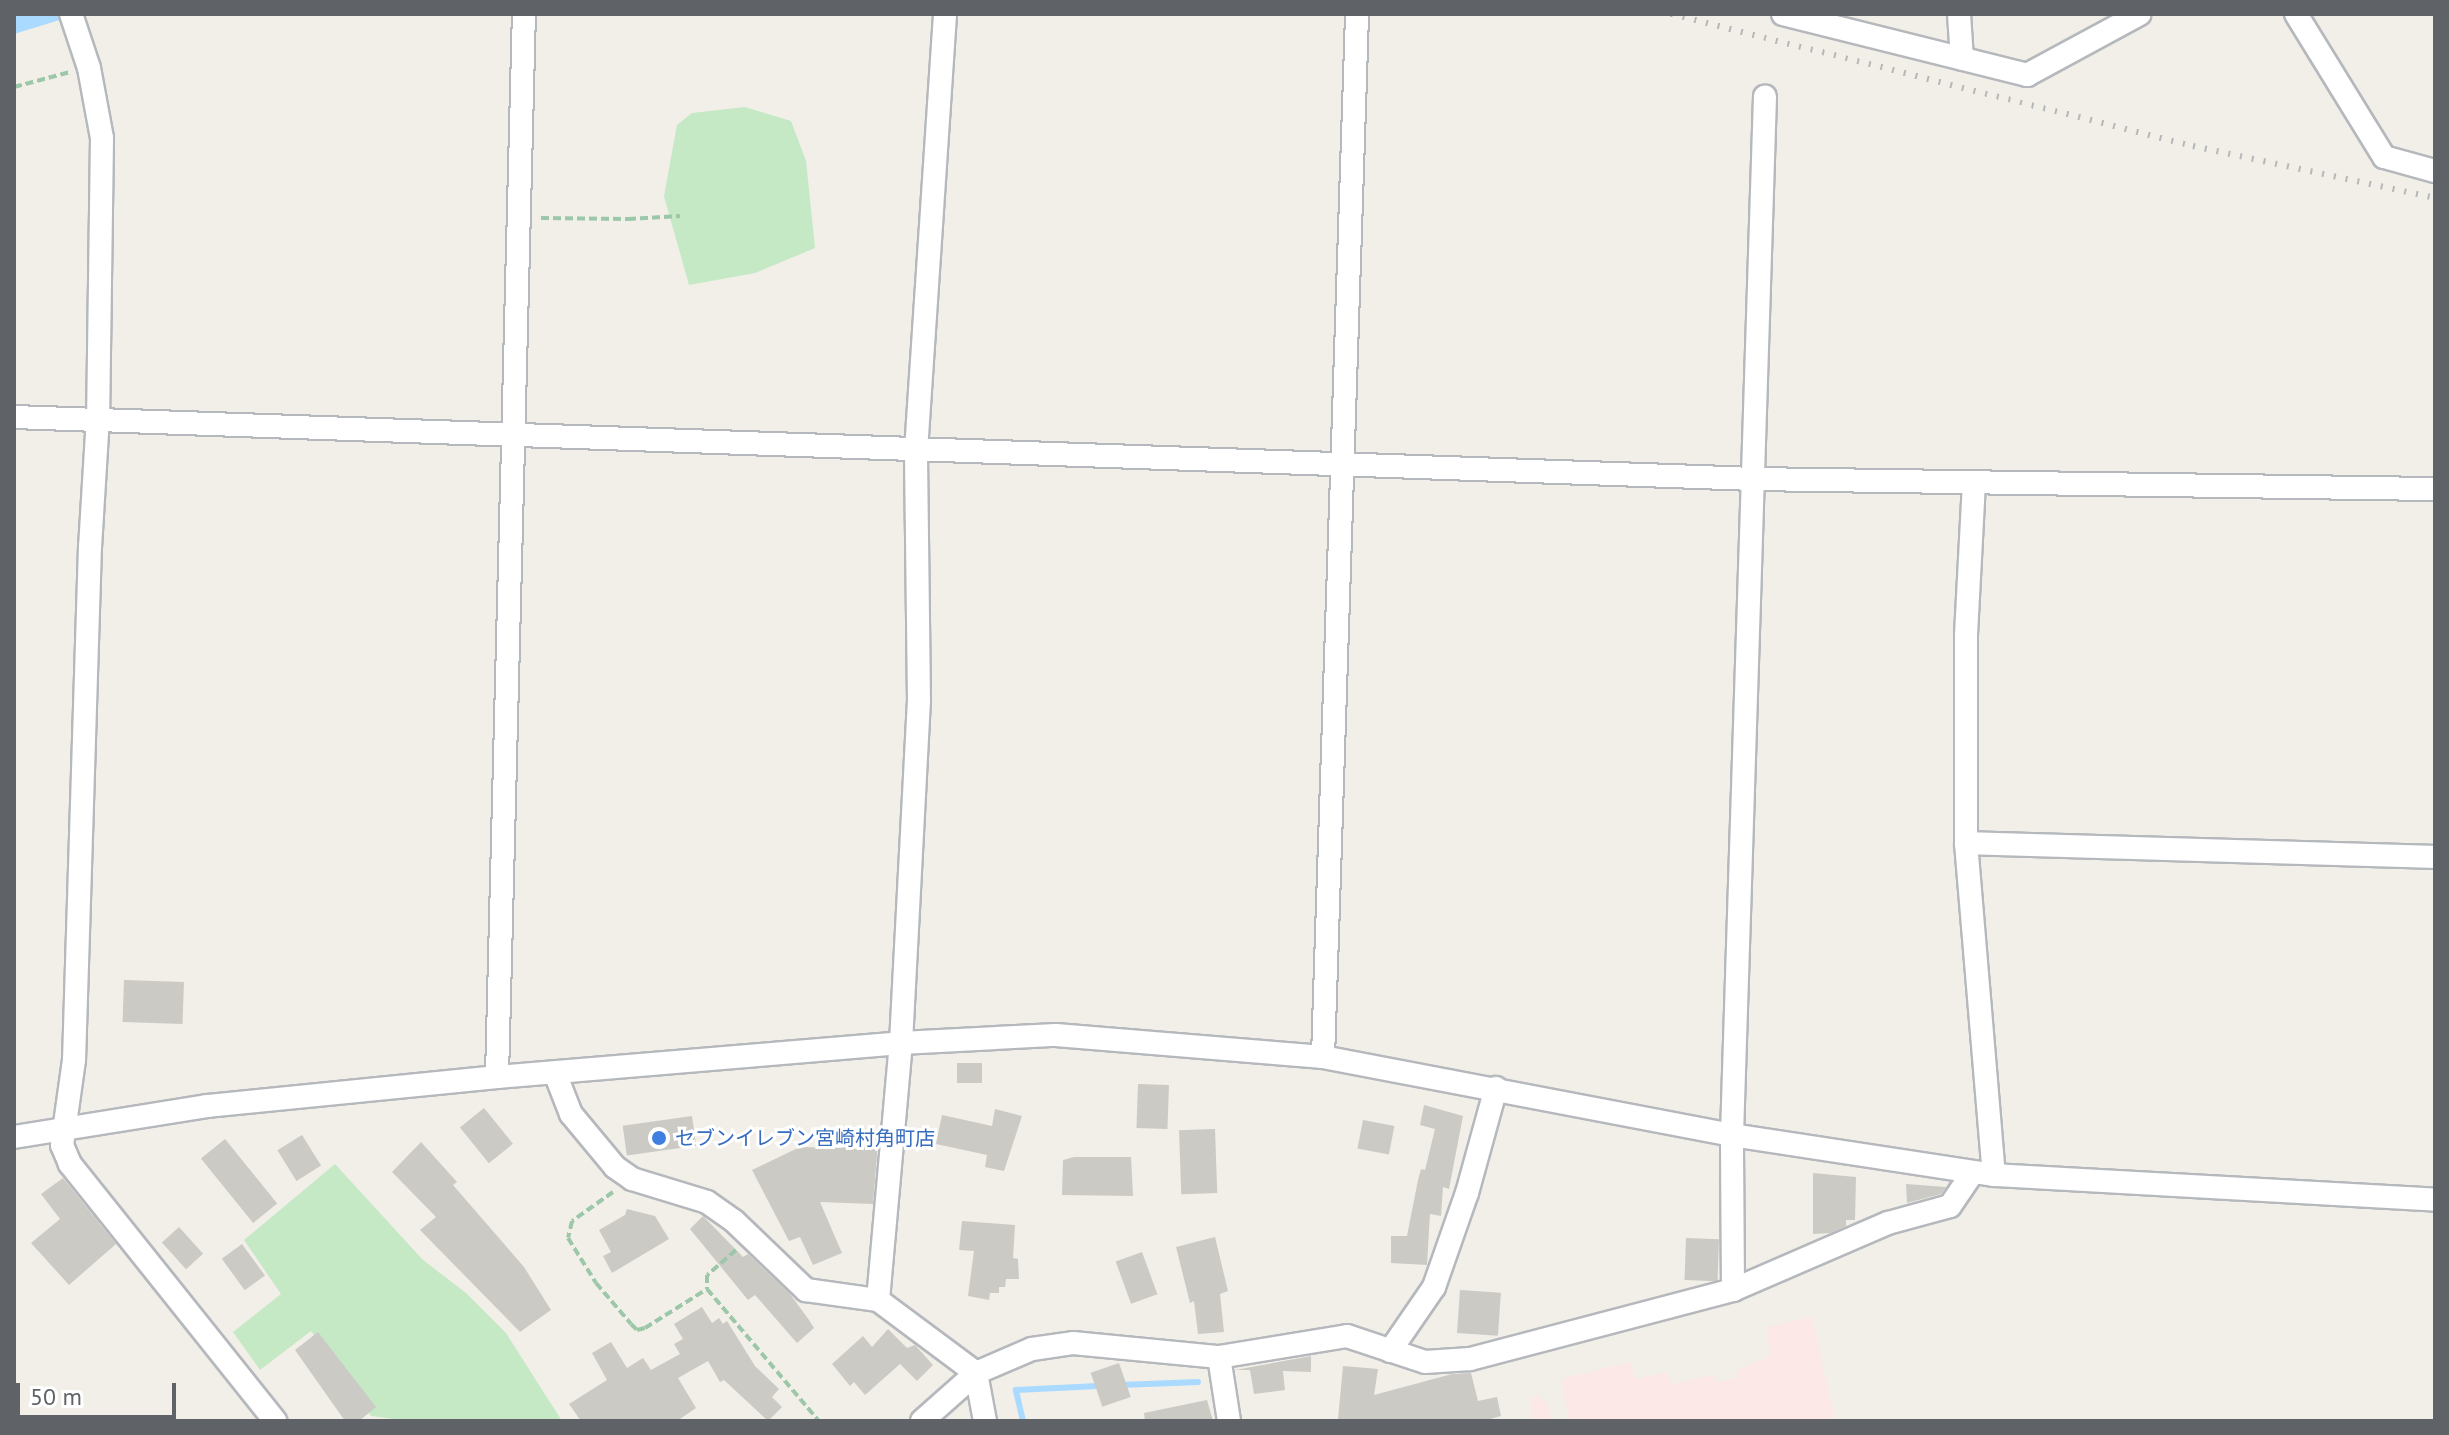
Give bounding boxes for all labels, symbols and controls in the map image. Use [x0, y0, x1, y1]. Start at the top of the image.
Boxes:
place label: セブンイレブン宮崎村角町店 [675, 1126, 935, 1150]
marker: セブンイレブン宮崎村角町店 [650, 1129, 668, 1147]
scale bar [20, 1367, 180, 1417]
text: 50 m [30, 1381, 82, 1412]

